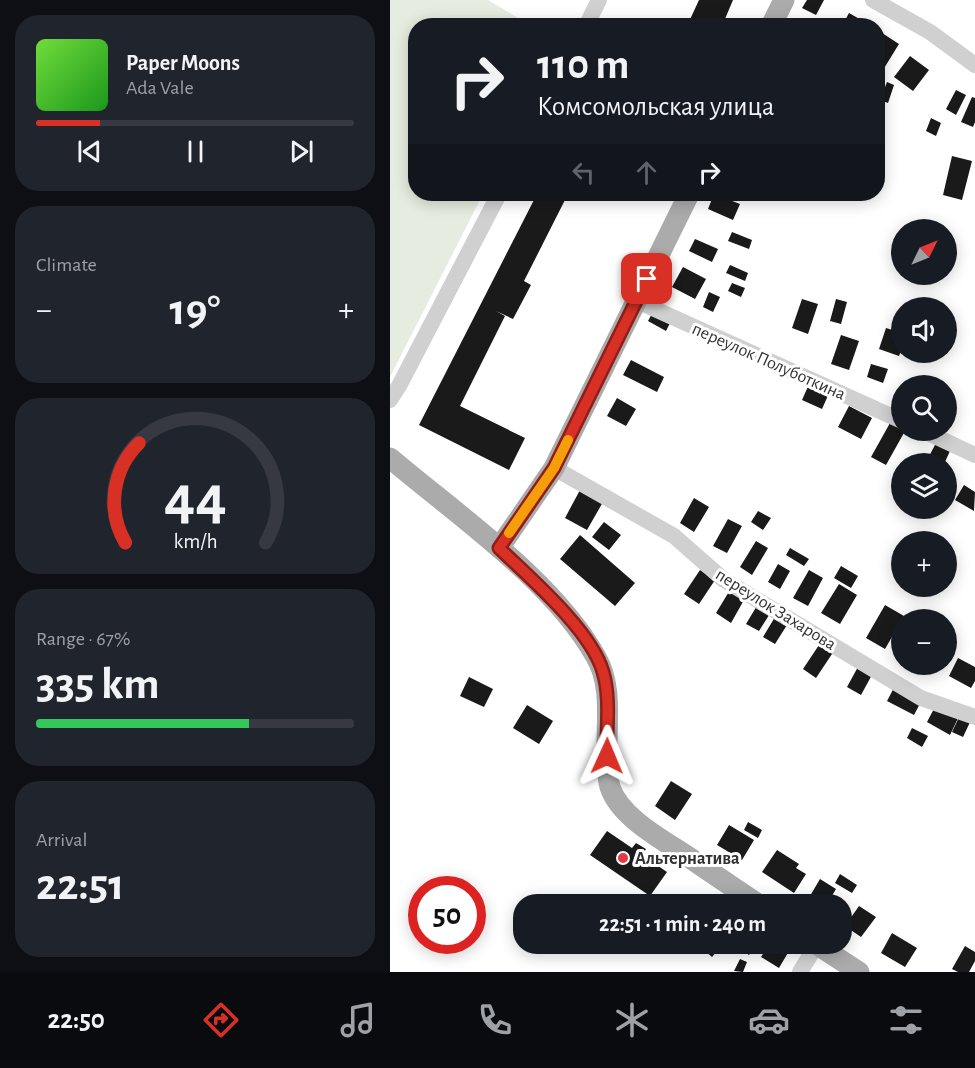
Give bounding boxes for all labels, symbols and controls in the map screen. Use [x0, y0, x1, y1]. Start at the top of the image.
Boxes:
icon: right [438, 42, 516, 120]
text: 110 m [537, 44, 629, 86]
text: Paper Moons [126, 52, 240, 74]
text: Ada Vale [126, 78, 194, 98]
text: Комсомольская улица [537, 93, 774, 120]
icon: previous [73, 135, 106, 168]
icon: pause [179, 135, 212, 168]
icon: next [285, 135, 318, 168]
icon: left [567, 156, 600, 189]
icon: ahead [630, 156, 663, 189]
icon: right [693, 156, 726, 189]
north arrow [891, 219, 957, 285]
map controls [891, 219, 957, 675]
pin [621, 253, 672, 304]
text: Climate [36, 255, 97, 275]
icon: arrive [630, 262, 663, 295]
text: 19° [169, 288, 221, 333]
text: − [36, 294, 52, 327]
text: + [338, 294, 354, 327]
button: sound [891, 297, 957, 363]
street label: переулок Полуботкина [689, 319, 848, 404]
button: search [891, 375, 957, 441]
button: layers [891, 453, 957, 519]
text: 44 [164, 467, 226, 529]
text: km/h [173, 531, 217, 552]
button: + [891, 531, 957, 597]
street label: переулок Захарова [712, 566, 839, 654]
button: − [891, 609, 957, 675]
text: Range · 67% [36, 629, 130, 649]
text: 335 km [36, 662, 160, 707]
position arrow [575, 724, 639, 788]
text: Arrival [36, 830, 87, 850]
place label: Альтернатива [635, 850, 740, 868]
marker: Альтернатива [616, 851, 630, 865]
text: 22:51 [36, 863, 124, 908]
speed limit sign: 50 [408, 876, 486, 954]
text: 22:51 · 1 min · 240 m [599, 913, 766, 935]
icon: directions [200, 999, 242, 1041]
icon: music [337, 999, 379, 1041]
icon: phone [474, 999, 516, 1041]
icon: climate [611, 999, 653, 1041]
icon: car [748, 999, 790, 1041]
icon: filters [885, 999, 927, 1041]
text: 22:50 [48, 1006, 105, 1033]

